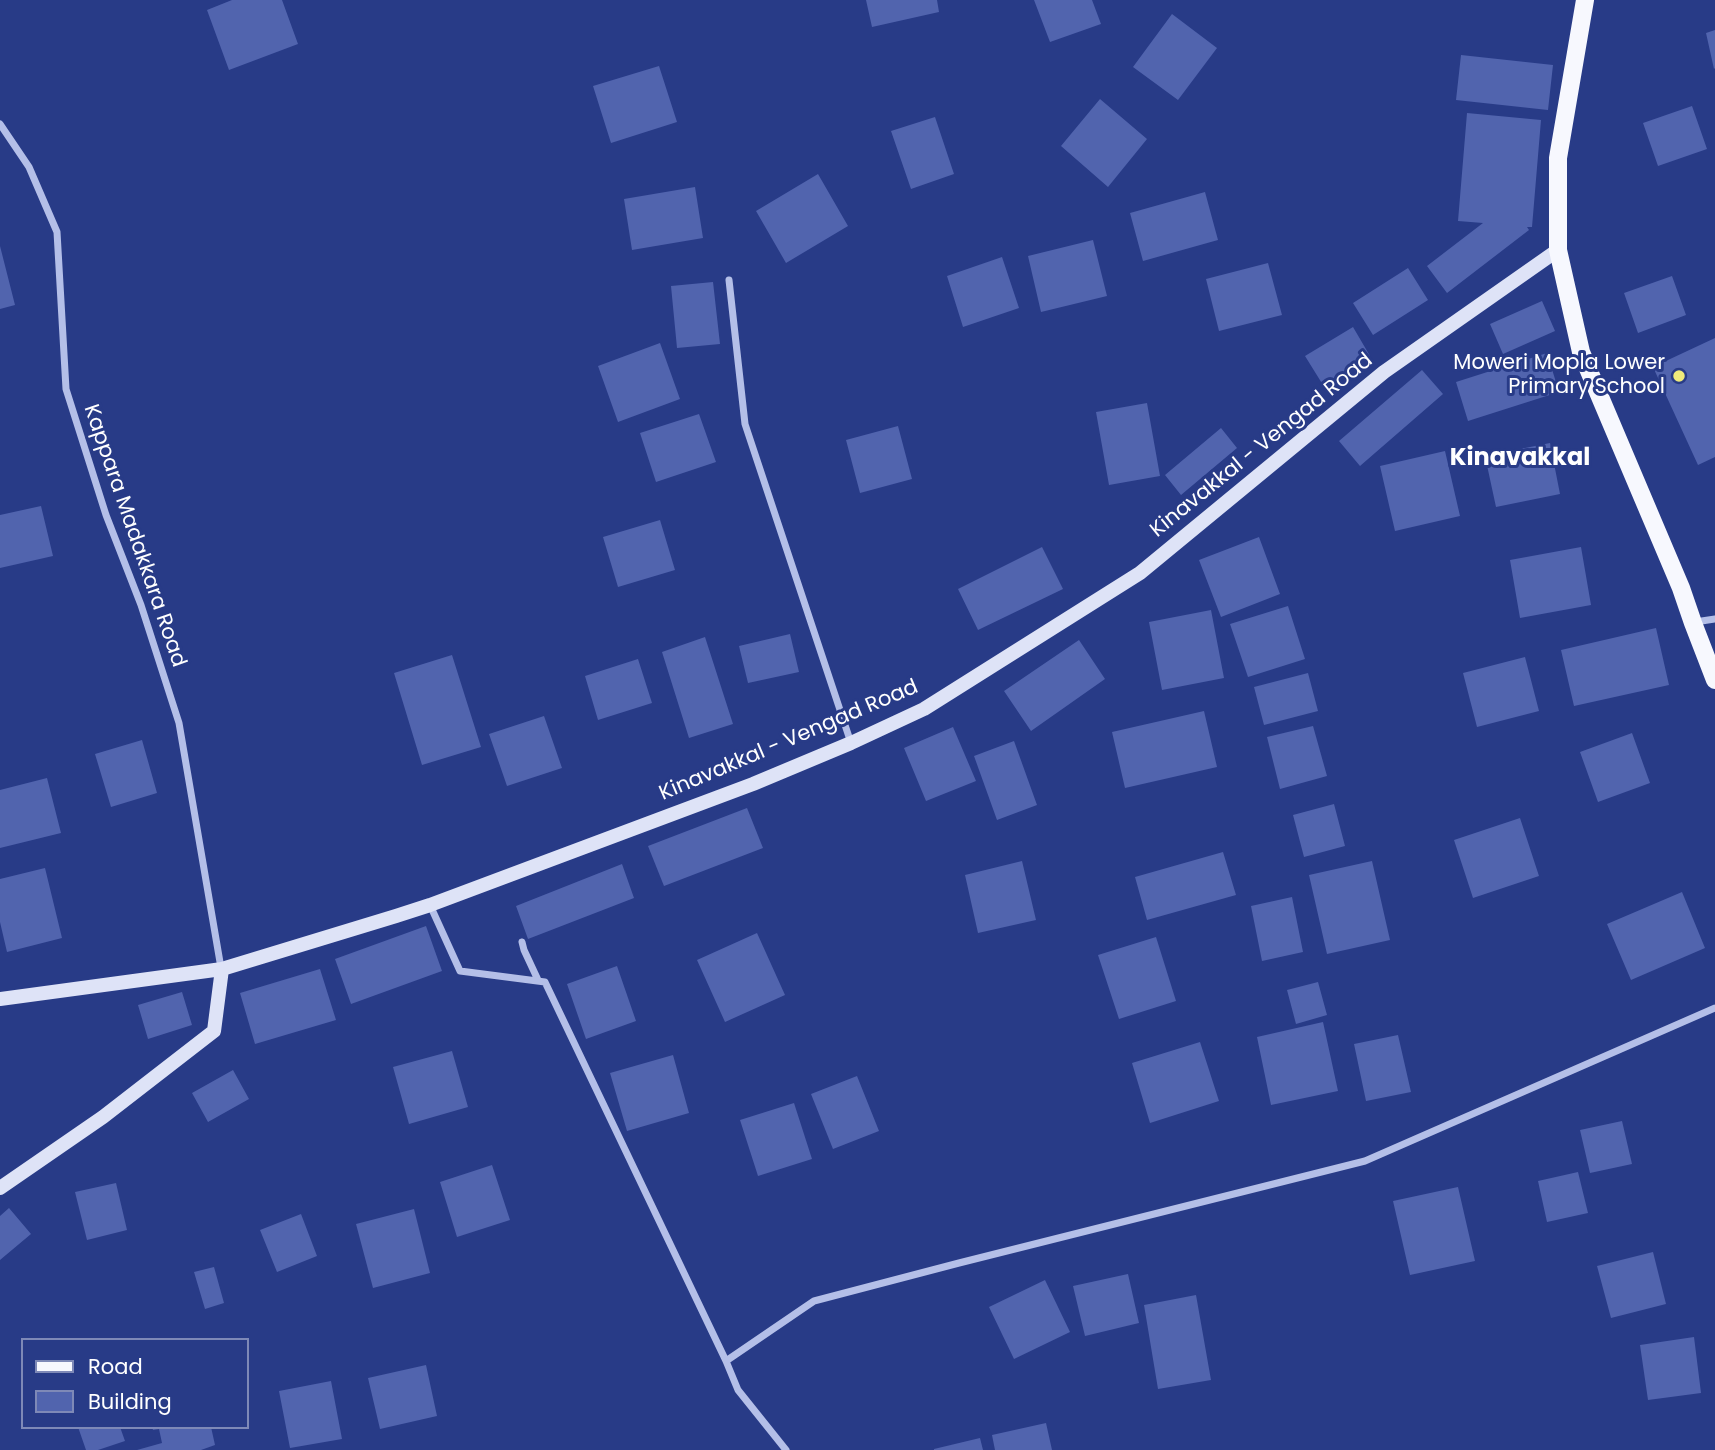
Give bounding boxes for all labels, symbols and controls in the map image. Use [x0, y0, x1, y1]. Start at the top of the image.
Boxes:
street label: Kinavakkal - Vengad Road [1146, 349, 1378, 543]
place label: Moweri Mopla Lower Primary School [1453, 351, 1665, 401]
marker: Moweri Mopla Lower Primary School [1671, 368, 1687, 384]
street label: Kappara Madakkara Road [77, 402, 191, 670]
district label: Kinavakkal [1450, 445, 1590, 473]
street label: Kinavakkal - Vengad Road [656, 675, 922, 807]
legend [21, 1338, 248, 1429]
text: Road [88, 1352, 143, 1381]
text: Building [88, 1387, 172, 1416]

